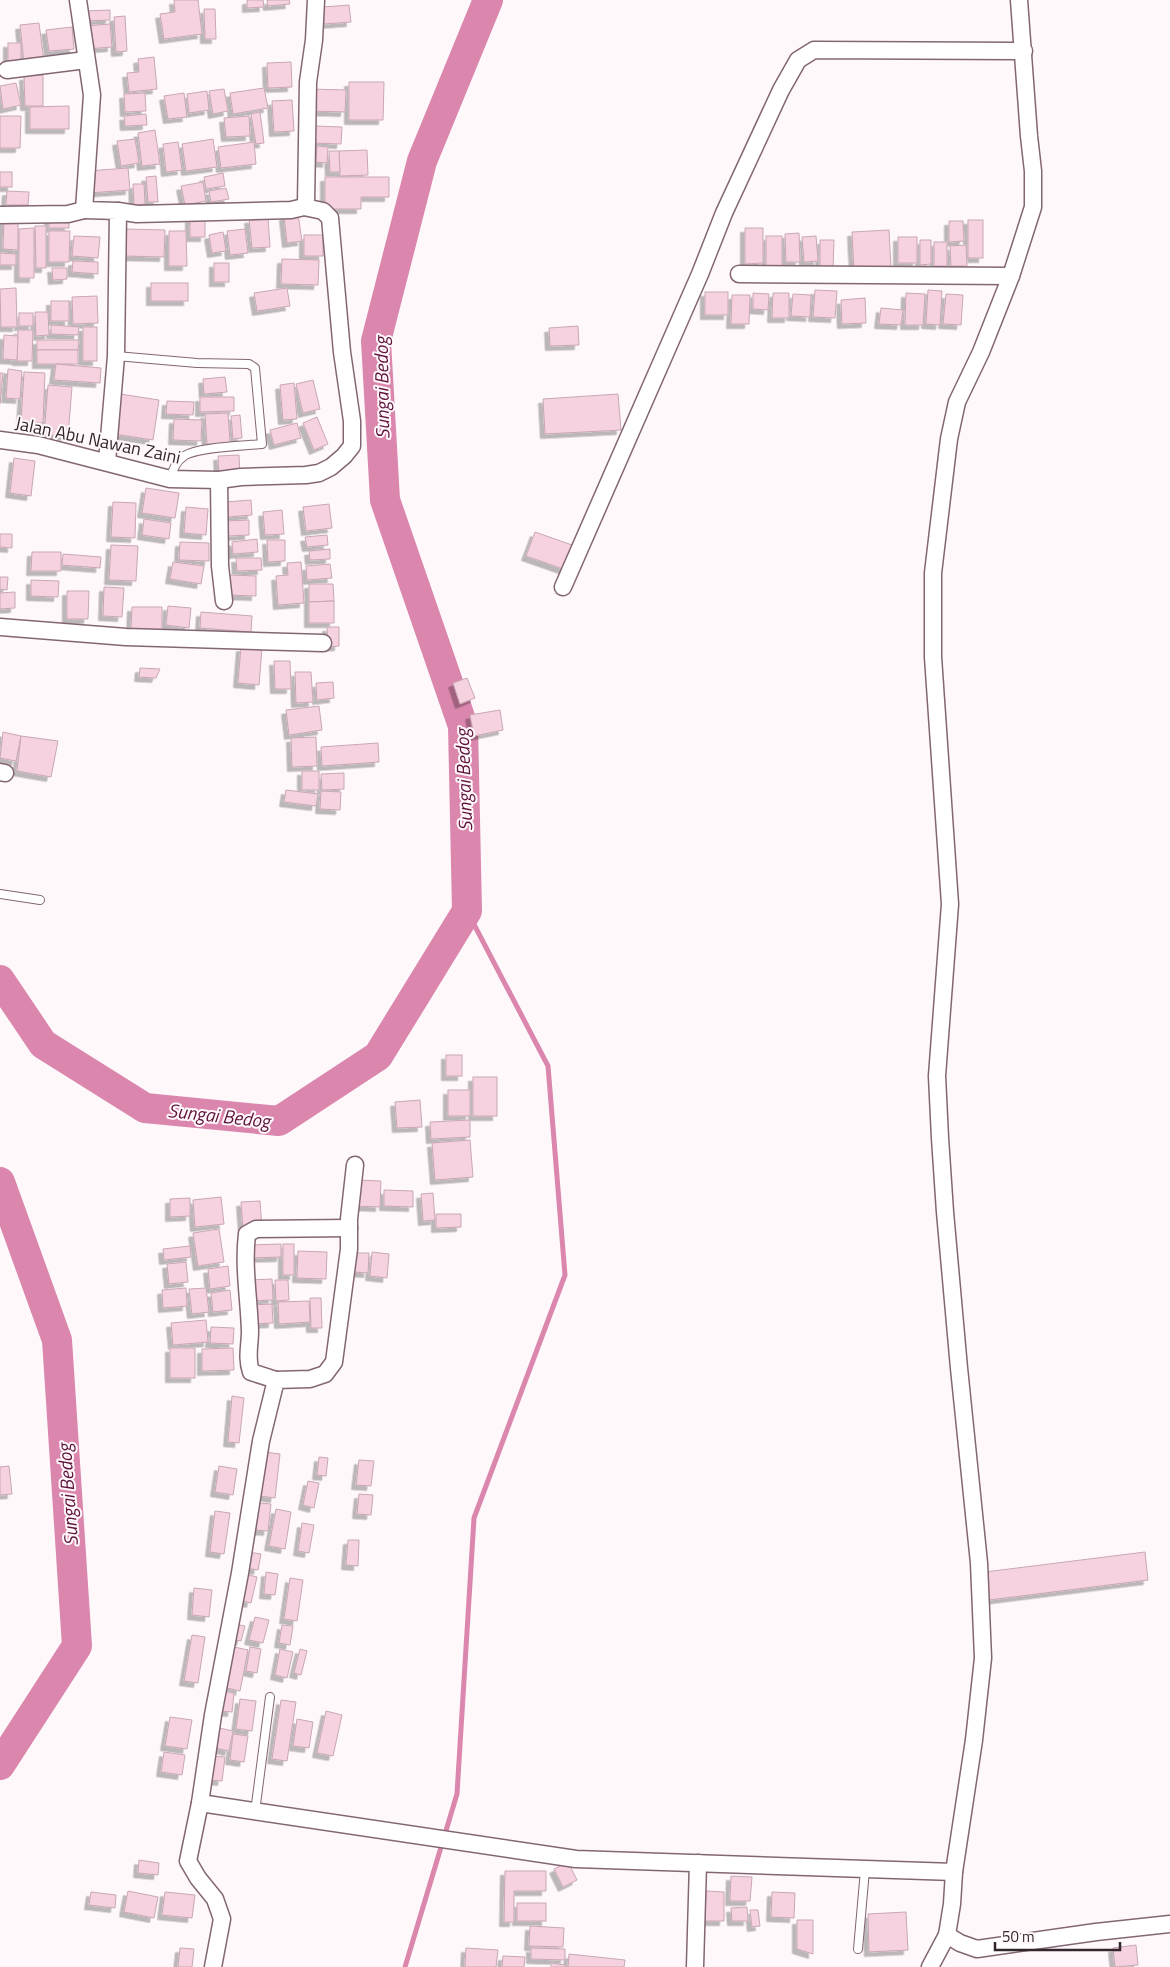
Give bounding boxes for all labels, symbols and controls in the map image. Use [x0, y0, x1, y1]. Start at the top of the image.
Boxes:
water label: Sungai Bedog [366, 334, 396, 439]
street label: Jalan Abu Nawan Zaini [13, 409, 183, 471]
water label: Sungai Bedog [447, 726, 479, 832]
water label: Sungai Bedog [167, 1095, 274, 1135]
water label: Sungai Bedog [49, 1441, 85, 1547]
scale bar [995, 1920, 1120, 1952]
text: 50 m [1002, 1925, 1035, 1948]

